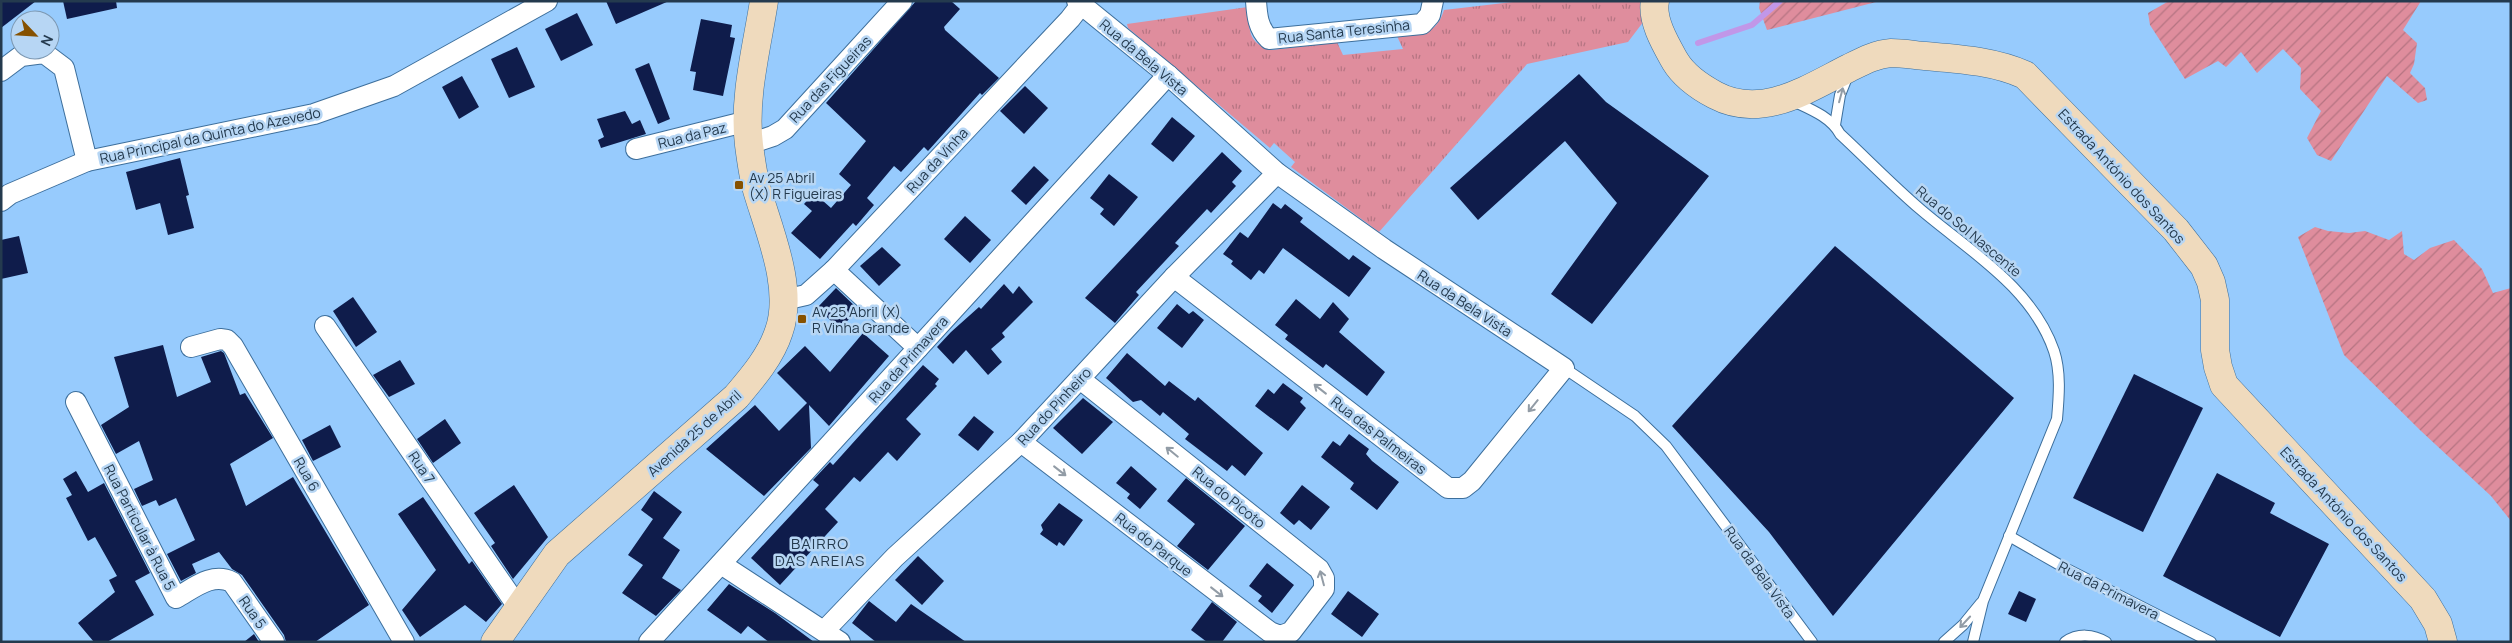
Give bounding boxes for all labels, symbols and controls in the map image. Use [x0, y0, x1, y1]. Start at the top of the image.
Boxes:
north arrow [10, 10, 60, 60]
street label: Rua da Bela Vista [1096, 15, 1192, 99]
street label: Rua Santa Teresinha [1277, 15, 1411, 47]
street label: Rua das Figueiras [785, 31, 875, 127]
text: N [36, 32, 58, 49]
one-way arrow [1837, 88, 1846, 104]
street label: Rua Principal da Quinta do Azevedo [98, 102, 322, 168]
street label: Estrada António dos Santos [2054, 104, 2190, 248]
street label: Rua da Paz [656, 117, 728, 153]
street label: Rua da Vinha [902, 123, 972, 197]
place label: Av 25 Abril (X) R Figueiras [749, 168, 842, 203]
marker: Av 25 Abril (X) R Figueiras [733, 179, 745, 191]
street label: Rua do Sol Nascente [1912, 181, 2026, 281]
street label: Rua da Bela Vista [1414, 265, 1516, 341]
place label: Av 25 Abril (X) R Vinha Grande [812, 302, 909, 337]
street label: Rua da Primavera [864, 312, 952, 406]
marker: Av 25 Abril (X) R Vinha Grande [796, 313, 808, 325]
street label: Rua do Pinheiro [1013, 363, 1095, 449]
one-way arrow [1313, 384, 1326, 395]
street label: Avenida 25 de Abril [643, 386, 745, 480]
street label: Rua das Palmeiras [1327, 392, 1431, 478]
one-way arrow [1528, 399, 1539, 412]
street label: Estrada António dos Santos [2276, 442, 2412, 586]
street label: Rua 7 [404, 447, 440, 487]
one-way arrow [1165, 447, 1179, 457]
street label: Rua 6 [290, 453, 324, 495]
street label: Rua Particular à Rua 5 [100, 461, 180, 593]
street label: Rua do Picoto [1189, 462, 1269, 532]
one-way arrow [1053, 466, 1066, 477]
street label: Rua do Parque [1112, 508, 1196, 580]
street label: Rua da Bela Vista [1720, 522, 1800, 622]
district label: BAIRRO DAS AREIAS [775, 533, 865, 571]
street label: Rua da Primavera [2056, 556, 2162, 624]
one-way arrow [1317, 570, 1326, 586]
one-way arrow [1210, 586, 1223, 597]
street label: Rua 5 [235, 592, 271, 632]
one-way arrow [1959, 616, 1971, 629]

